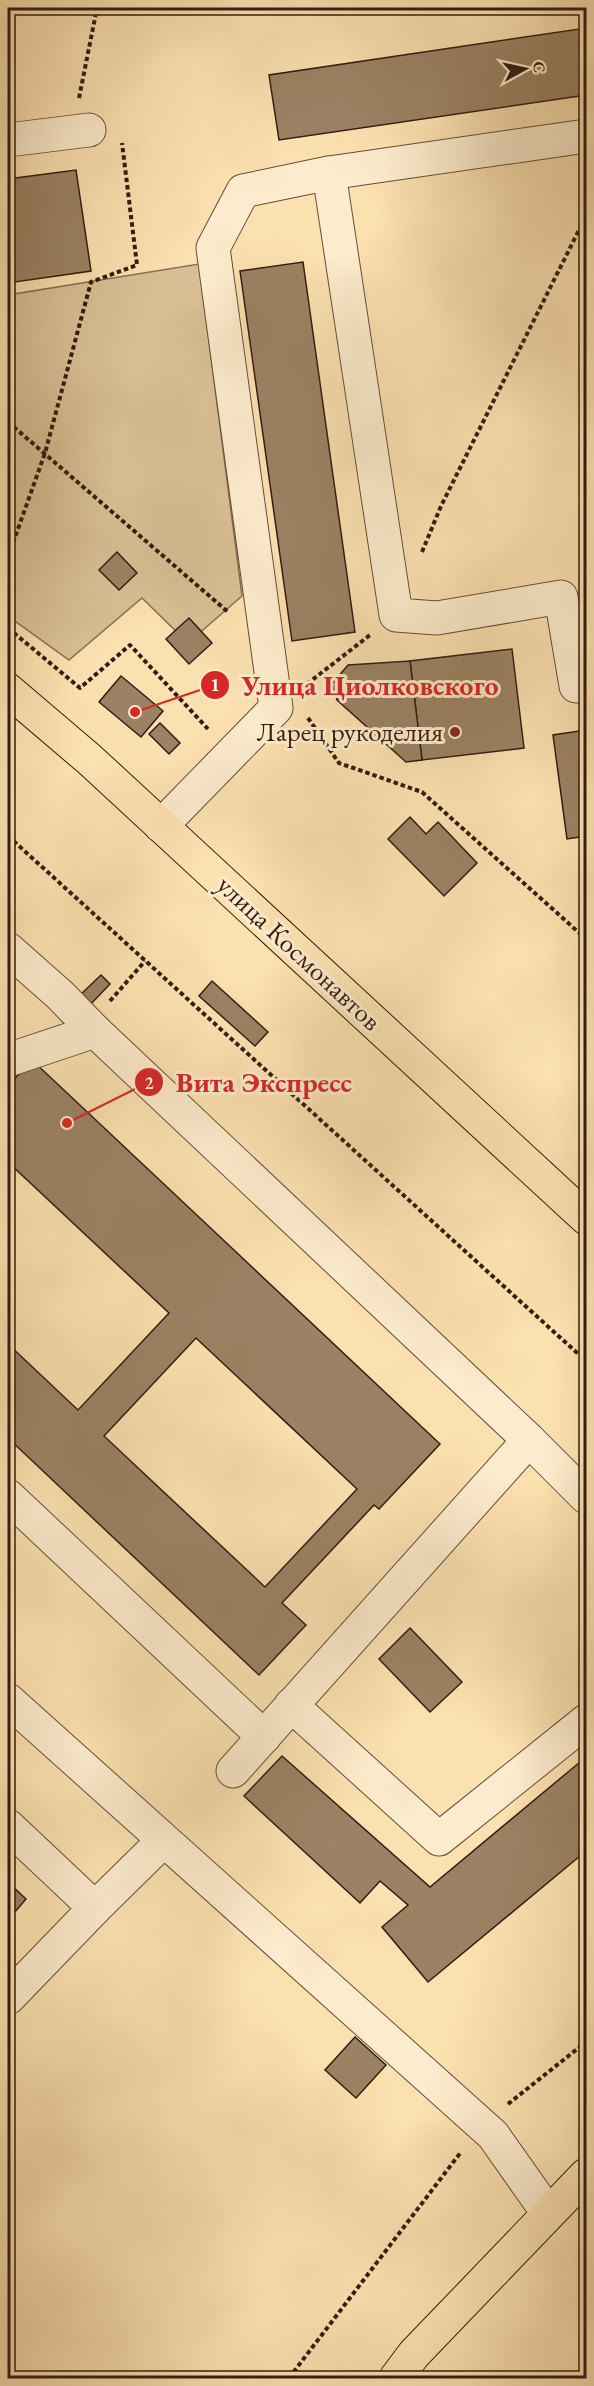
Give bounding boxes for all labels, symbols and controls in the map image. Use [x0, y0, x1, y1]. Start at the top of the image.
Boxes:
north arrow [495, 39, 555, 99]
text: С [528, 60, 551, 74]
callout: Улица Циолковского [200, 662, 511, 708]
text: Улица Циолковского [240, 667, 499, 703]
text: 1 [210, 673, 220, 696]
place label: Ларец рукоделия [257, 714, 443, 749]
marker: Ларец рукоделия [448, 725, 462, 739]
street label: улица Космонавтов [210, 867, 389, 1038]
callout: Вита Экспресс [134, 1059, 364, 1105]
text: Вита Экспресс [176, 1064, 352, 1100]
text: 2 [144, 1071, 154, 1094]

